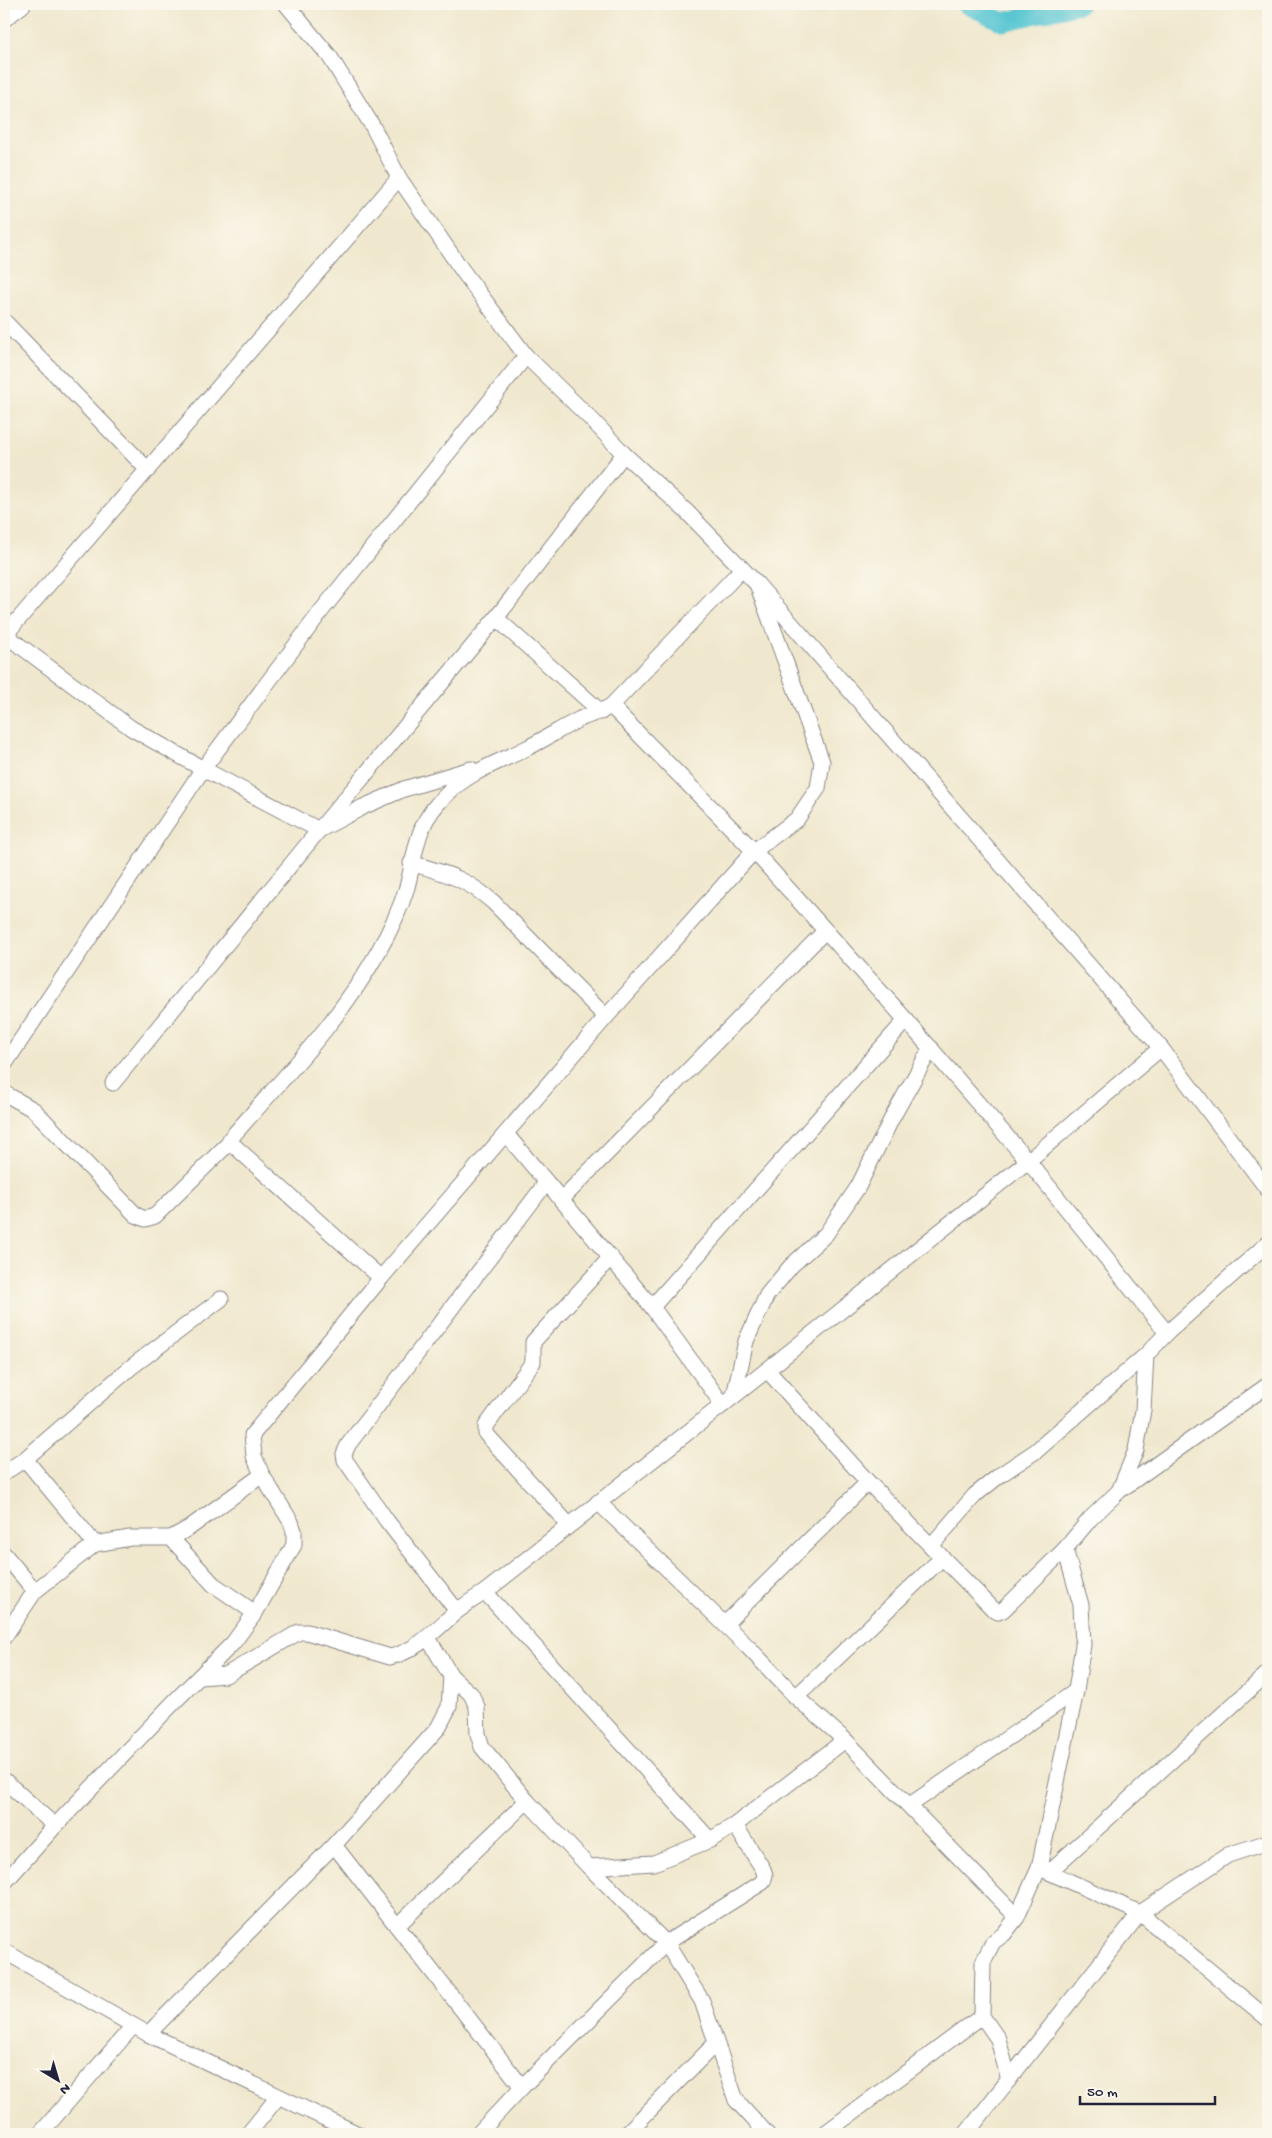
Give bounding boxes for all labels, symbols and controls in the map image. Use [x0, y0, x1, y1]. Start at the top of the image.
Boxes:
north arrow [32, 2056, 82, 2106]
scale bar [1080, 2073, 1214, 2105]
text: N [56, 2079, 73, 2098]
text: 50 m [1087, 2084, 1118, 2102]

